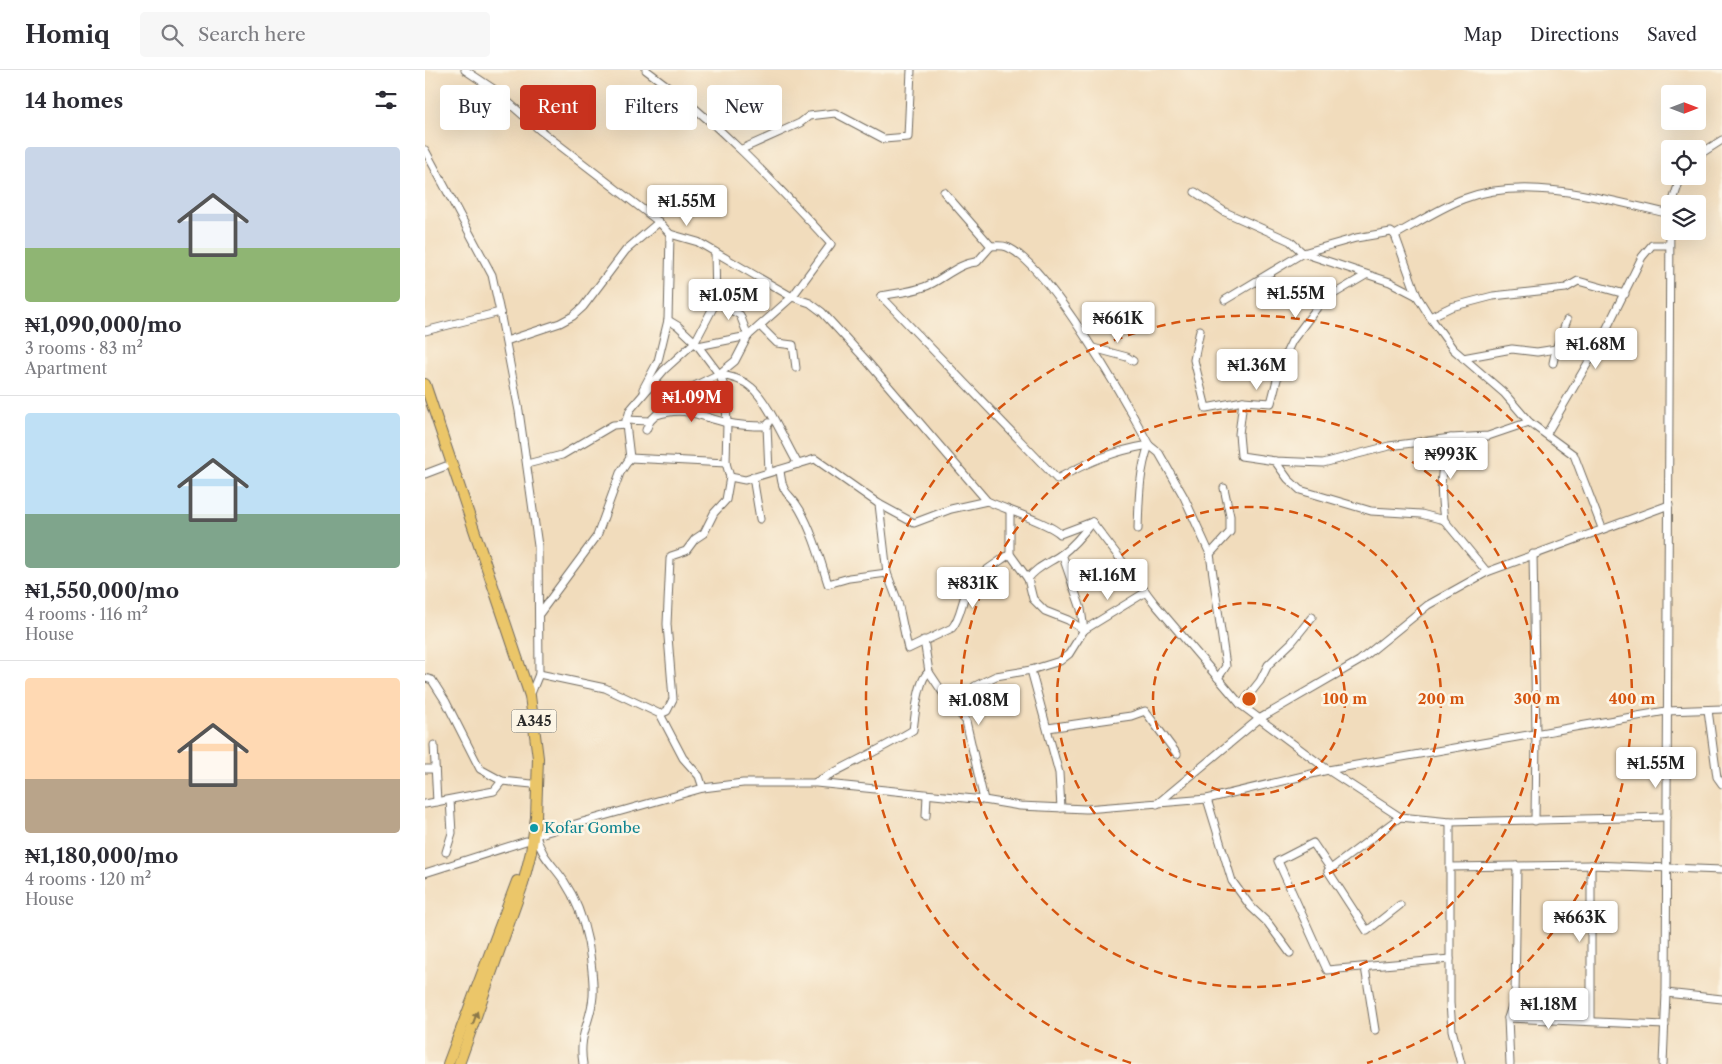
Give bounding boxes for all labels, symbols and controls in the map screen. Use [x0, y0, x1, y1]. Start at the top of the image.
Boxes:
search box [140, 12, 490, 57]
text: Homiq [25, 20, 110, 49]
icon: search [158, 21, 186, 49]
text: Search here [198, 23, 306, 46]
text: Map [1463, 24, 1502, 46]
text: Directions [1530, 24, 1619, 46]
text: Saved [1647, 24, 1697, 46]
chip: Buy [440, 85, 510, 130]
chip: Rent [520, 85, 596, 130]
chip: Filters [606, 85, 697, 130]
chip: New [707, 85, 782, 130]
north arrow [1661, 85, 1706, 130]
map controls [1661, 85, 1706, 240]
icon: filters [372, 86, 400, 114]
text: 14 homes [25, 88, 123, 113]
button: locate [1661, 140, 1706, 185]
icon: home [168, 180, 258, 270]
pin: ₦1.55M [646, 184, 728, 227]
text: ₦1.55M [658, 191, 716, 211]
button: layers [1661, 195, 1706, 240]
pin: ₦1.55M [1255, 276, 1337, 319]
pin: ₦1.05M [688, 278, 770, 321]
text: ₦1.55M [1267, 283, 1325, 303]
text: ₦1.05M [699, 285, 759, 305]
pin: ₦661K [1083, 302, 1153, 344]
text: ₦661K [1093, 308, 1143, 328]
text: ₦1,090,000/mo [25, 312, 182, 337]
pin: ₦1.68M [1555, 328, 1637, 370]
text: ₦1.68M [1566, 334, 1626, 354]
text: 3 rooms · 83 m² [25, 338, 143, 358]
pin: ₦1.36M [1216, 348, 1298, 391]
text: ₦1.36M [1228, 355, 1286, 375]
text: Apartment [25, 358, 107, 378]
pin: ₦1.09M [651, 380, 733, 423]
text: ₦1.09M [662, 387, 722, 407]
pin: ₦993K [1416, 438, 1486, 480]
text: ₦993K [1425, 444, 1477, 464]
icon: home [168, 445, 258, 535]
pin: ₦1.16M [1067, 558, 1149, 601]
text: ₦1.16M [1080, 565, 1136, 585]
pin: ₦831K [938, 566, 1008, 609]
text: ₦831K [948, 573, 998, 593]
text: ₦1,550,000/mo [25, 578, 179, 603]
text: 4 rooms · 116 m² [25, 604, 148, 624]
text: House [25, 624, 74, 644]
pin: ₦1.08M [938, 684, 1020, 726]
text: 100 m [1323, 689, 1367, 708]
text: 200 m [1418, 689, 1464, 708]
text: 300 m [1514, 689, 1560, 708]
text: 400 m [1609, 689, 1655, 708]
text: ₦1.08M [949, 690, 1009, 710]
centre of rings [1240, 690, 1258, 708]
icon: home [168, 710, 258, 800]
road number: A345 [511, 710, 557, 732]
pin: ₦1.55M [1615, 746, 1697, 789]
text: ₦1.55M [1627, 753, 1685, 773]
place label: Kofar Gombe [544, 818, 640, 837]
marker: Kofar Gombe [528, 822, 540, 834]
text: ₦1,180,000/mo [25, 843, 178, 868]
text: 4 rooms · 120 m² [25, 869, 151, 889]
text: House [25, 889, 74, 909]
pin: ₦663K [1545, 900, 1615, 943]
text: ₦663K [1554, 907, 1606, 927]
pin: ₦1.18M [1508, 988, 1590, 1030]
text: ₦1.18M [1520, 994, 1578, 1014]
one-way arrow [471, 1010, 479, 1025]

